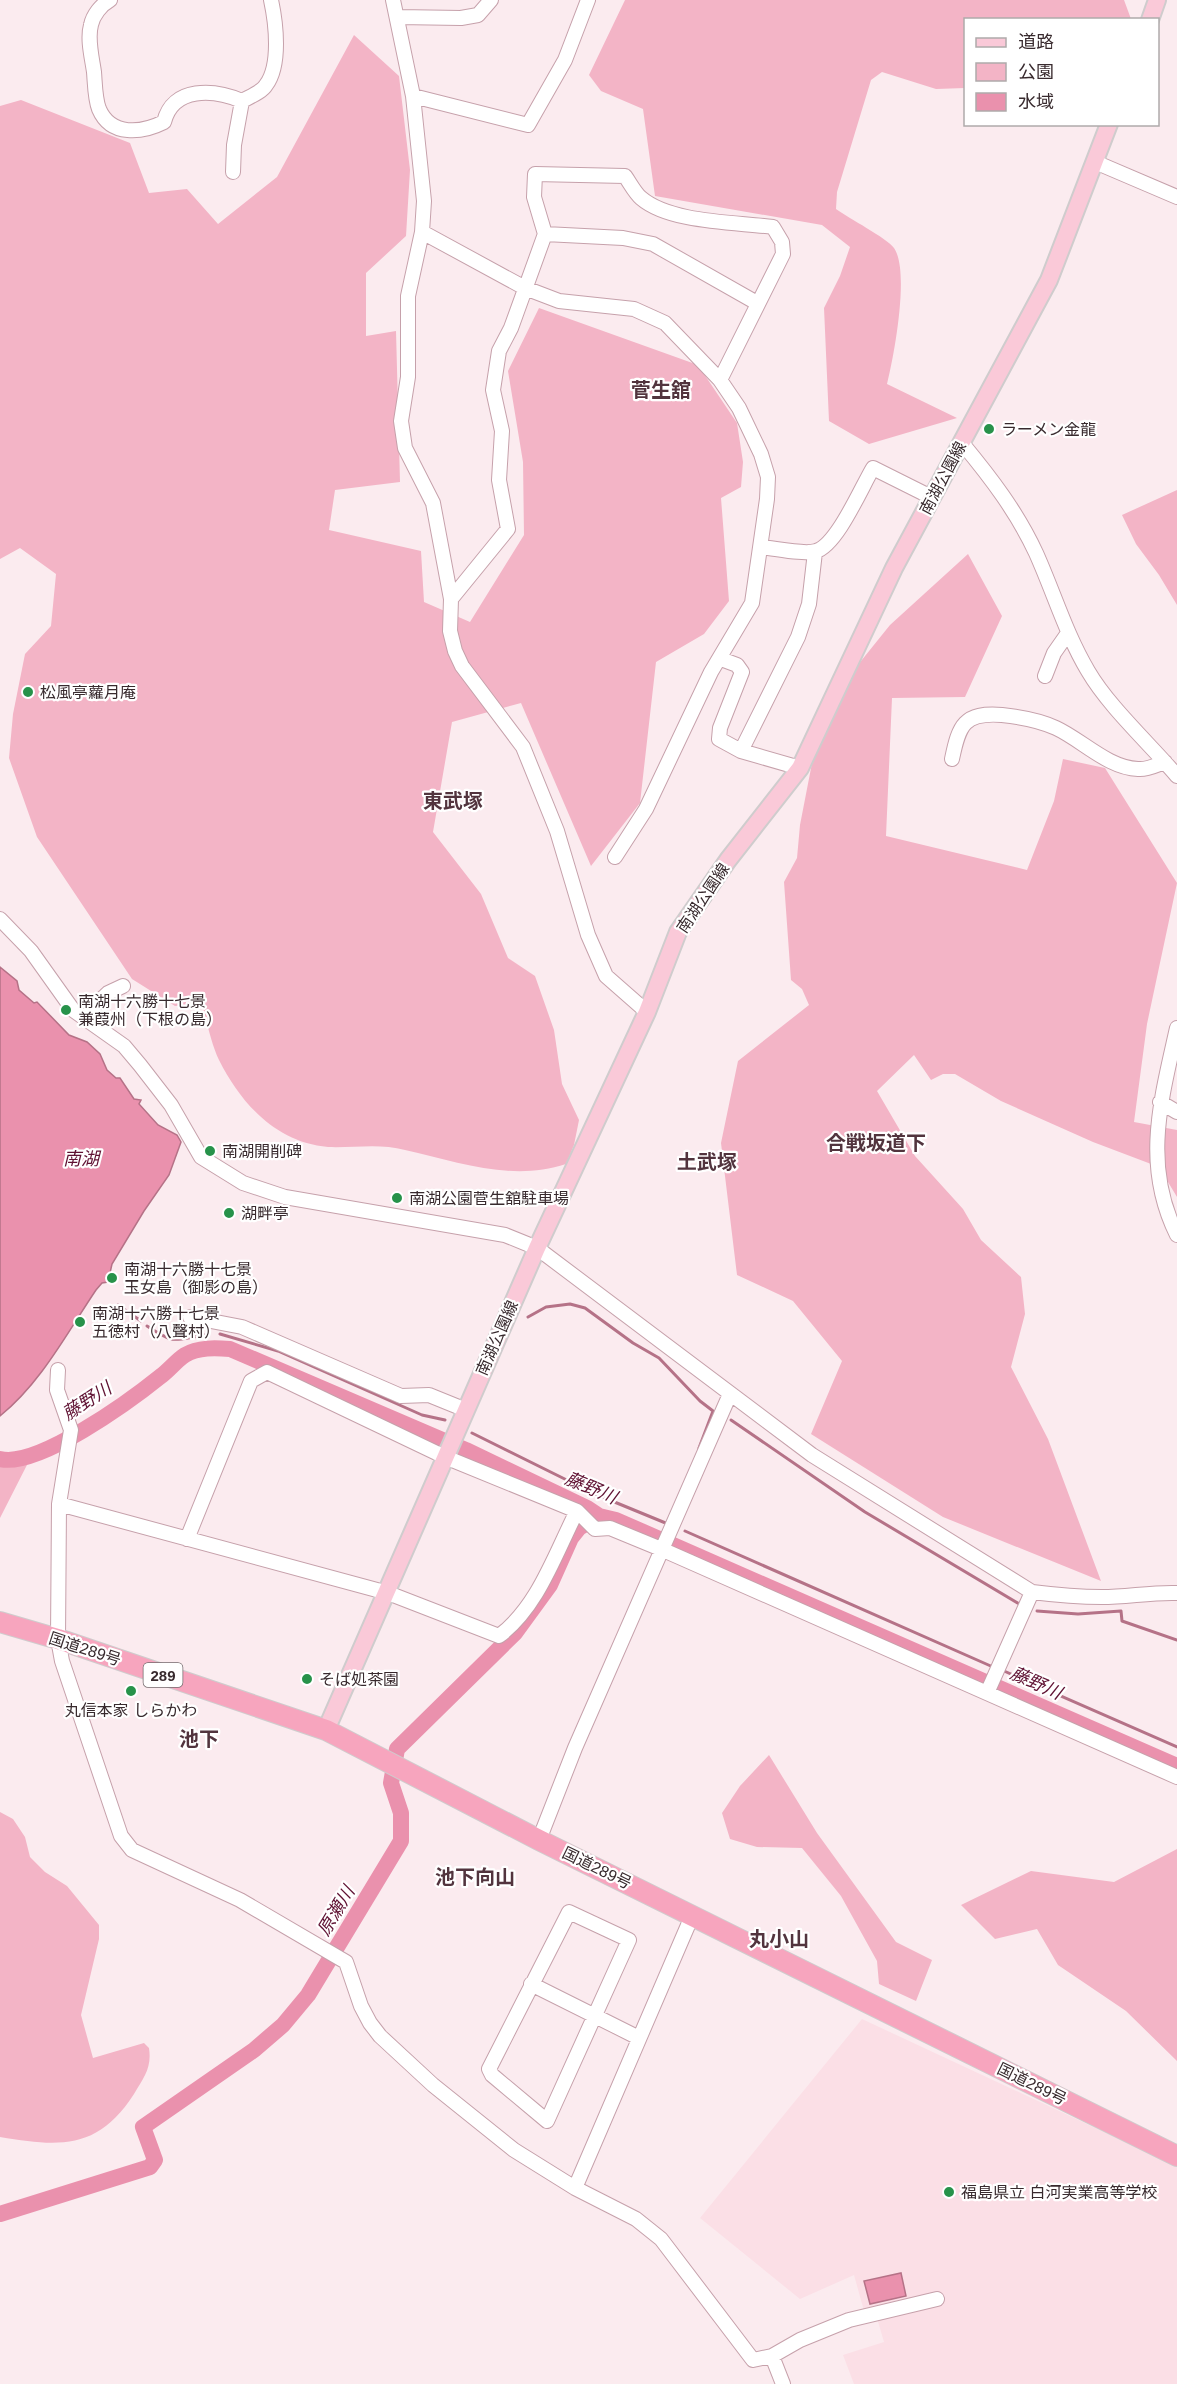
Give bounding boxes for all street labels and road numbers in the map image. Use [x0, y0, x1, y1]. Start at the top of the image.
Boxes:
street label: 南湖公園線 [917, 439, 969, 517]
street label: 南湖公園線 [674, 860, 732, 936]
street label: 南湖公園線 [473, 1298, 521, 1378]
street label: 国道289号 [47, 1629, 123, 1669]
road number: 289 [144, 1663, 182, 1687]
street label: 国道289号 [560, 1844, 634, 1892]
street label: 国道289号 [995, 2060, 1069, 2108]

